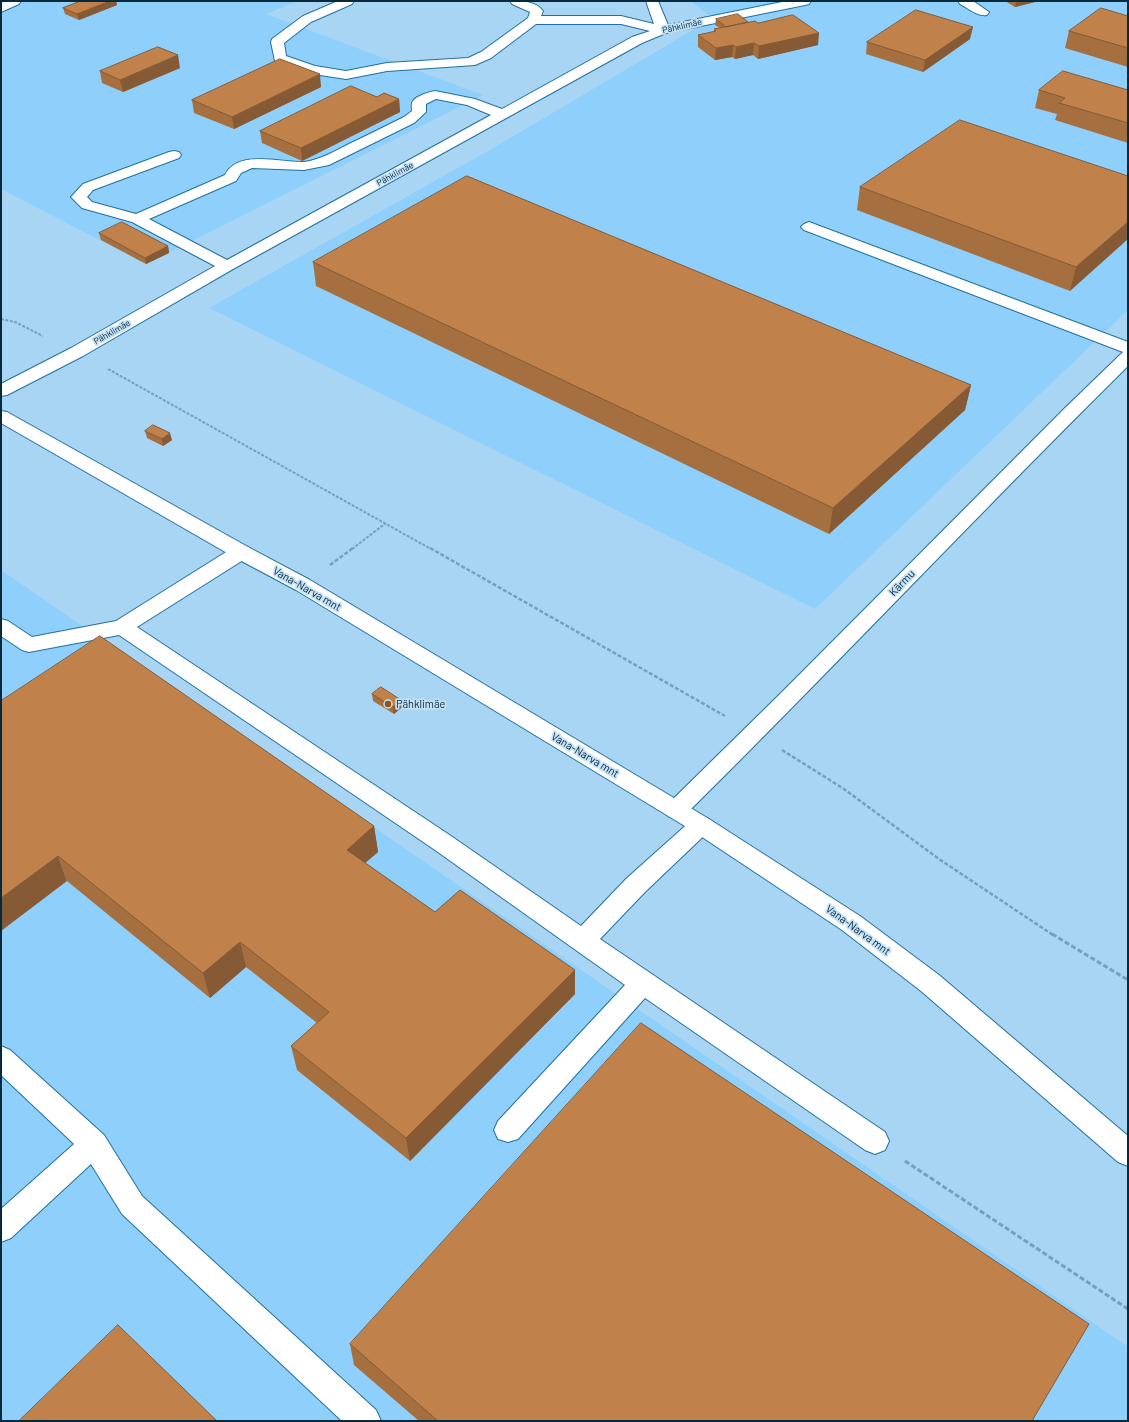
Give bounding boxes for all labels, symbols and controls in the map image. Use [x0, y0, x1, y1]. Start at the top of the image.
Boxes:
street label: Pähklimäe [661, 16, 703, 36]
street label: Pähklimäe [375, 159, 415, 189]
street label: Pähklimäe [92, 317, 132, 347]
street label: Vana-Narva mnt [270, 564, 344, 614]
street label: Kärmu [886, 567, 918, 599]
place label: Pähklimäe [396, 697, 445, 711]
marker: Pähklimäe [383, 699, 393, 709]
street label: Vana-Narva mnt [549, 730, 621, 780]
street label: Vana-Narva mnt [823, 902, 893, 958]

